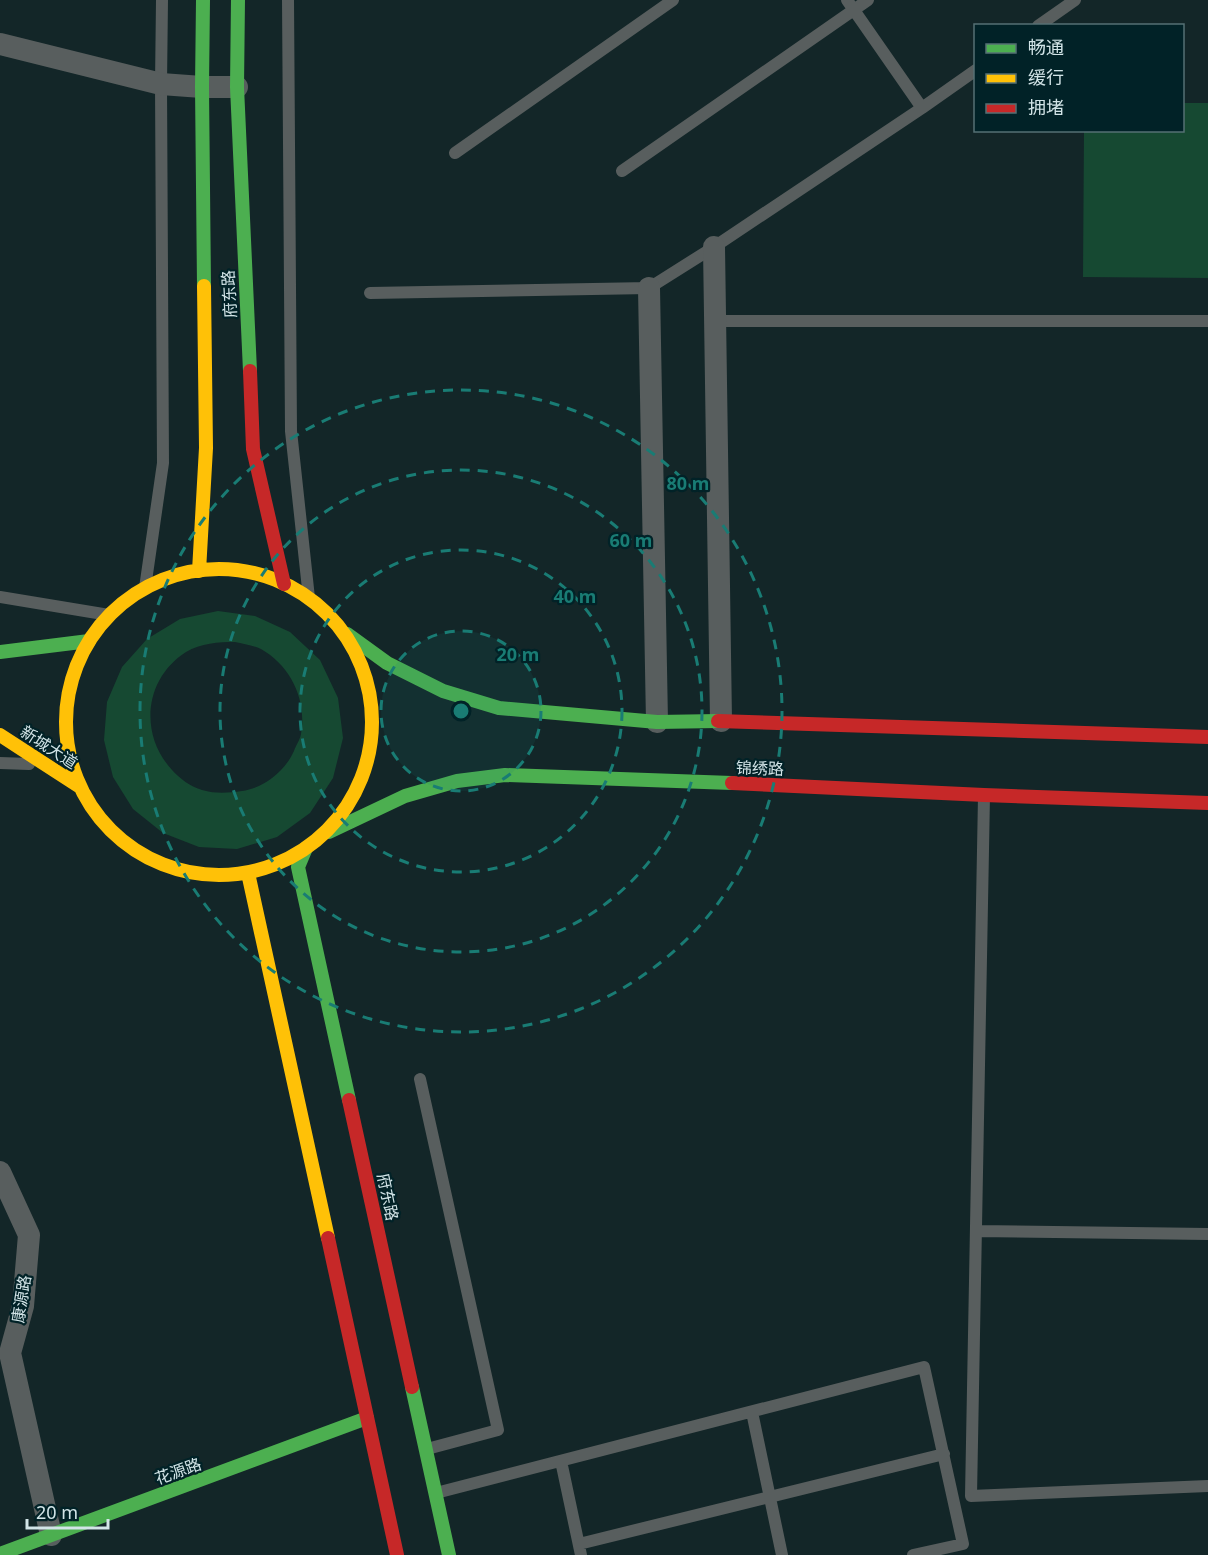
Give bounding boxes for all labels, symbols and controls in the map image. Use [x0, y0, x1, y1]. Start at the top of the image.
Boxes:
legend [974, 24, 1184, 132]
text: 畅通 [1028, 35, 1064, 59]
text: 缓行 [1028, 65, 1064, 89]
text: 拥堵 [1028, 95, 1064, 119]
street label: 府东路 [217, 269, 241, 319]
text: 80 m [667, 471, 709, 495]
text: 60 m [610, 528, 652, 552]
text: 40 m [554, 584, 596, 608]
text: 20 m [497, 642, 539, 666]
centre of rings [451, 701, 471, 721]
street label: 新城大道 [16, 720, 82, 774]
street label: 锦绣路 [736, 756, 784, 780]
street label: 府东路 [372, 1171, 404, 1223]
street label: 康源路 [6, 1274, 36, 1324]
street label: 花源路 [152, 1452, 204, 1490]
scale bar [27, 1492, 108, 1530]
text: 20 m [36, 1500, 78, 1524]

